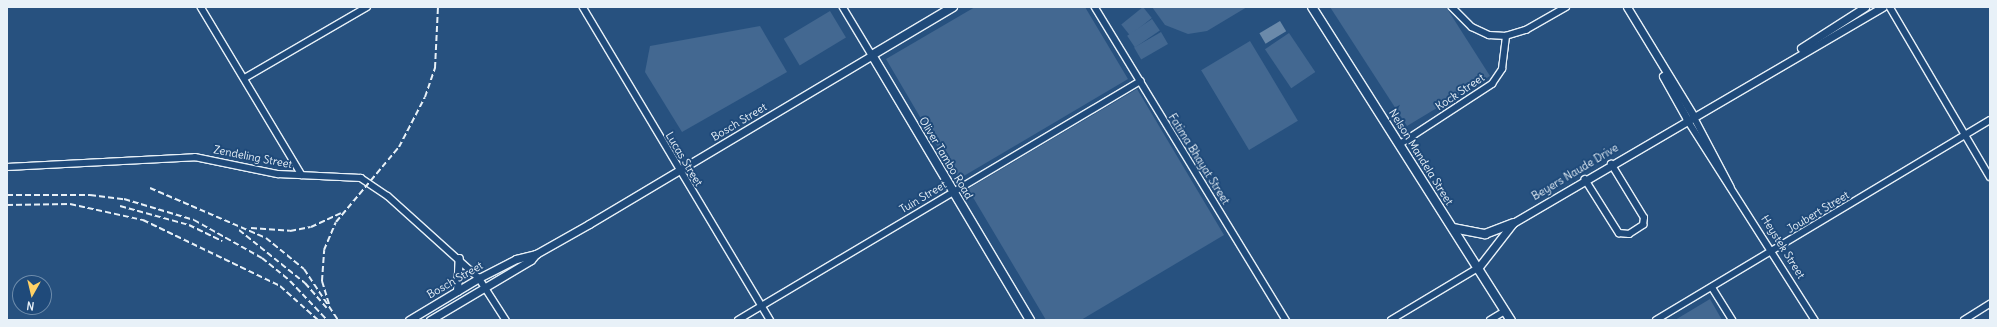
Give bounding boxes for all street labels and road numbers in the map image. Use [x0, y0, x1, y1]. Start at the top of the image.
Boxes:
street label: Kock Street [1433, 71, 1487, 113]
street label: Bosch Street [709, 100, 769, 144]
street label: Nelson Mandela Street [1386, 107, 1456, 207]
street label: Fatima Bhayat Street [1166, 111, 1232, 207]
street label: Oliver Tambo Road [916, 115, 976, 201]
street label: Lucas Street [663, 129, 705, 189]
street label: Beyers Naude Drive [1529, 141, 1621, 203]
street label: Zendeling Street [213, 143, 293, 171]
street label: Tuin Street [897, 178, 949, 216]
street label: Joubert Street [1784, 188, 1852, 236]
street label: Heystek Street [1758, 213, 1808, 281]
street label: Bosch Street [425, 259, 485, 301]

